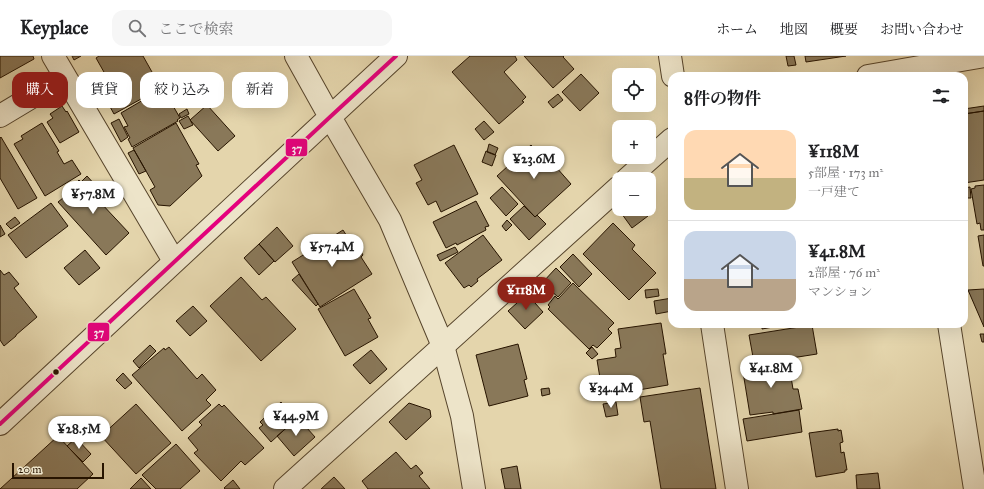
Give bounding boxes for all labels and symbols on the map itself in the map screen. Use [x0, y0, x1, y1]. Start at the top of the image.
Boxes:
line badge: 37 [285, 138, 308, 157]
text: 37 [292, 142, 302, 156]
pin: ¥23.6M [501, 146, 567, 180]
pin: ¥57.8M [60, 181, 126, 215]
pin: ¥57.4M [299, 234, 365, 268]
pin: ¥118M [498, 277, 554, 311]
line badge: 37 [87, 322, 110, 342]
text: 37 [94, 326, 104, 340]
pin: ¥41.8M [738, 355, 804, 389]
unlabelled marker [51, 367, 61, 377]
pin: ¥34.4M [578, 375, 644, 409]
pin: ¥44.9M [263, 403, 329, 437]
pin: ¥28.5M [46, 416, 112, 450]
scale bar [12, 461, 104, 480]

